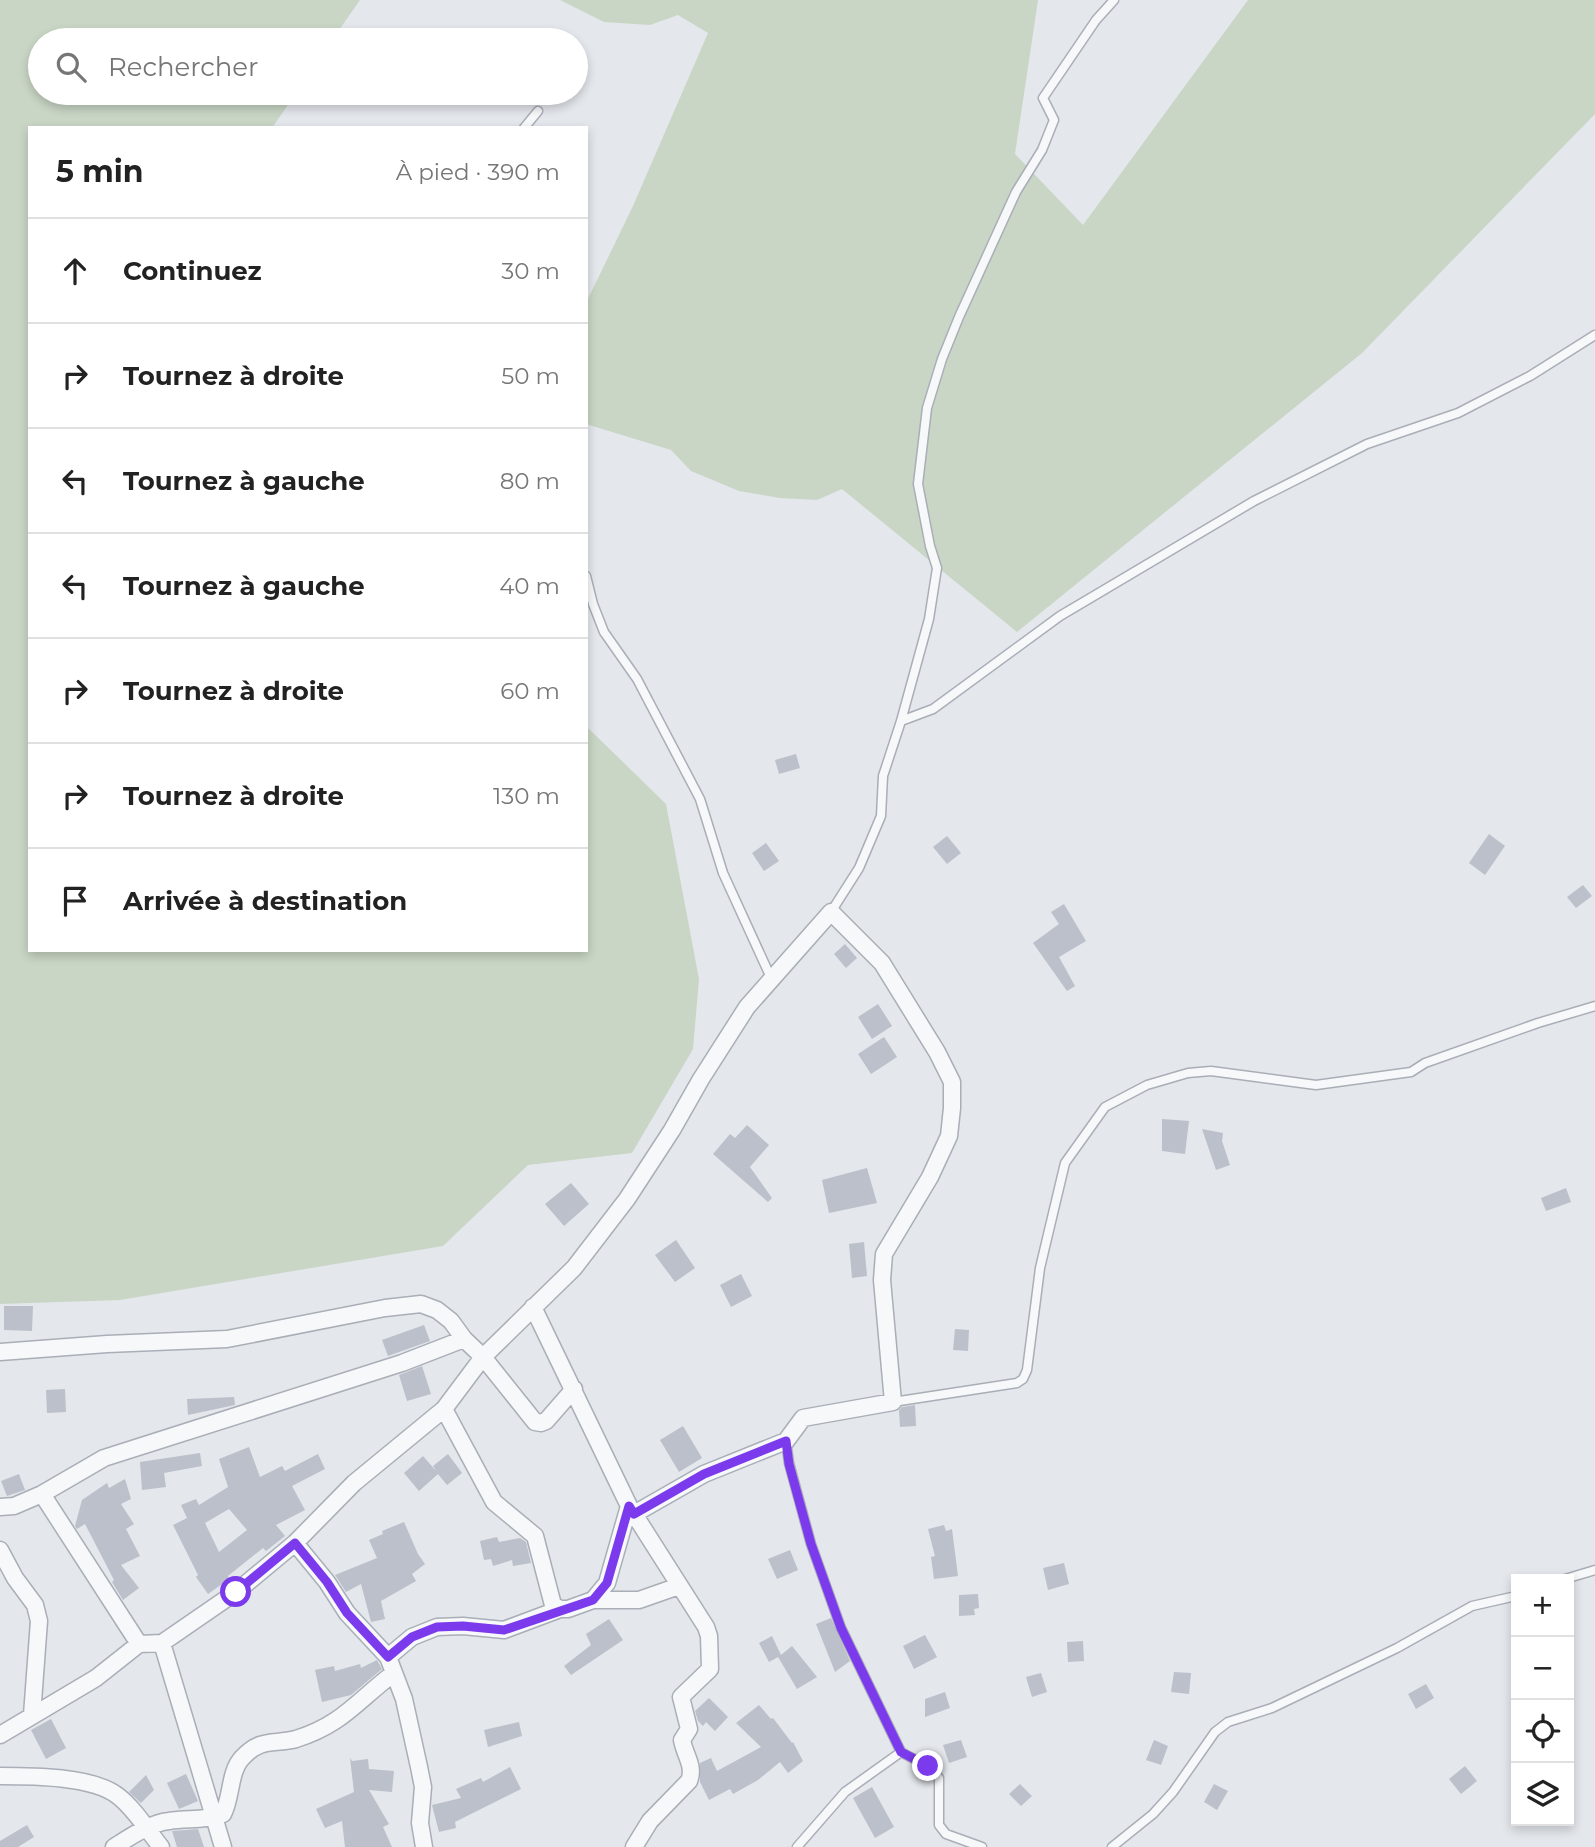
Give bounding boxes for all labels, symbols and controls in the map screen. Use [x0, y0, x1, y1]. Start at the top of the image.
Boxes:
search box [28, 28, 588, 105]
icon: search [52, 48, 90, 86]
text: Rechercher [108, 51, 258, 83]
text: 5 min [56, 153, 144, 190]
text: À pied · 390 m [396, 158, 560, 186]
icon: ahead [56, 252, 94, 290]
text: Continuez [123, 255, 262, 287]
text: 30 m [501, 257, 560, 285]
icon: right [56, 357, 94, 395]
text: Tournez à droite [123, 360, 344, 392]
text: 50 m [501, 362, 560, 390]
icon: left [56, 462, 94, 500]
text: Tournez à gauche [123, 465, 365, 497]
text: 80 m [500, 467, 560, 495]
icon: left [56, 567, 94, 605]
text: Tournez à gauche [123, 570, 365, 602]
text: 40 m [499, 572, 560, 600]
icon: right [56, 672, 94, 710]
text: Tournez à droite [123, 675, 344, 707]
text: 60 m [500, 677, 560, 705]
icon: right [56, 777, 94, 815]
text: Tournez à droite [123, 780, 344, 812]
text: 130 m [493, 782, 560, 810]
icon: arrive [56, 882, 94, 920]
text: Arrivée à destination [123, 885, 407, 917]
map controls [1511, 1574, 1574, 1826]
button: + [1511, 1574, 1574, 1637]
route start [220, 1576, 251, 1607]
button: − [1511, 1637, 1574, 1700]
button: locate [1511, 1700, 1574, 1763]
route end [912, 1750, 943, 1781]
button: layers [1511, 1763, 1574, 1826]

